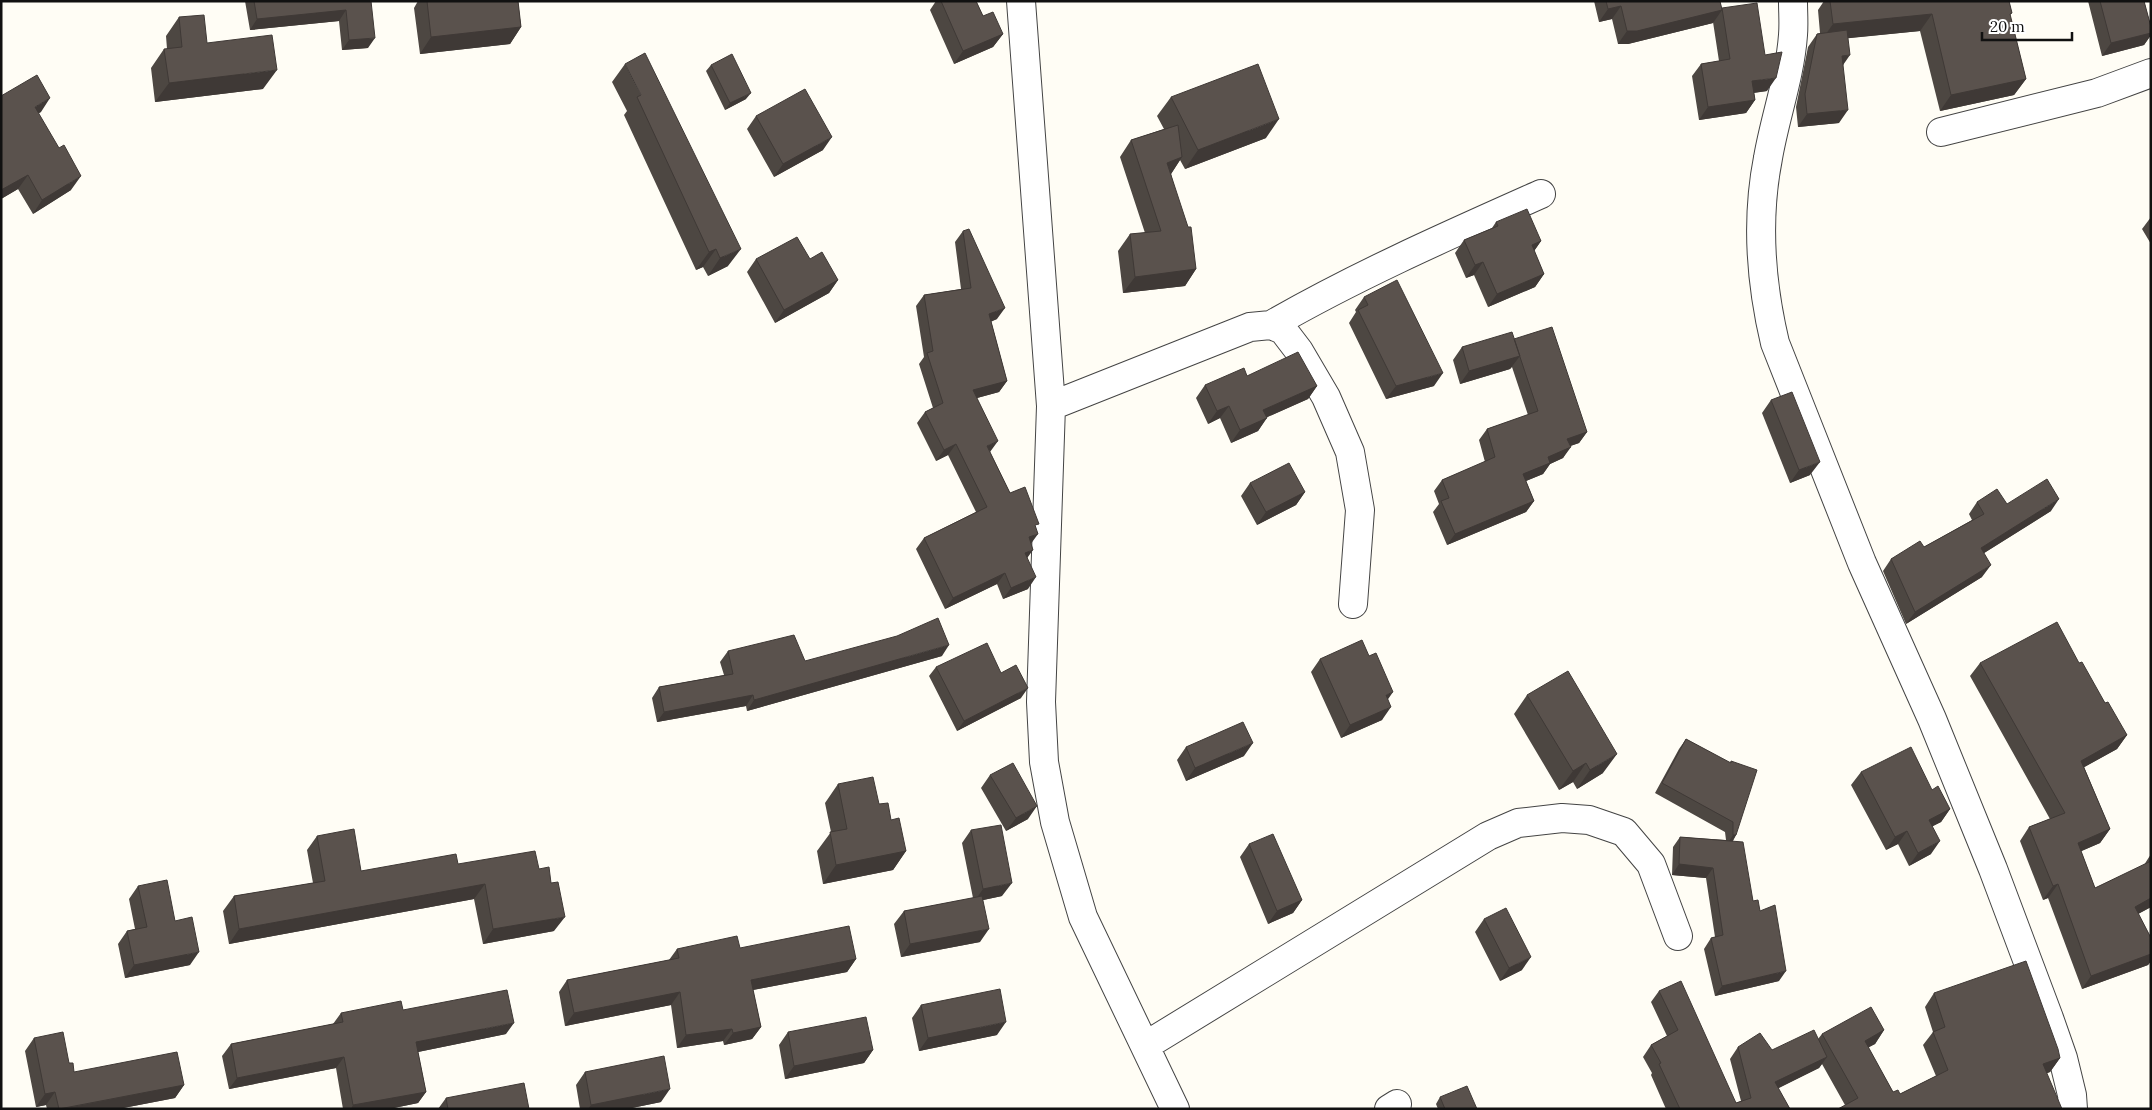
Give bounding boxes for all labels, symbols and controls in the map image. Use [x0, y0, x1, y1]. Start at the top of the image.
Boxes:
scale bar [1982, 10, 2072, 42]
text: 20 m [1990, 17, 2025, 36]

